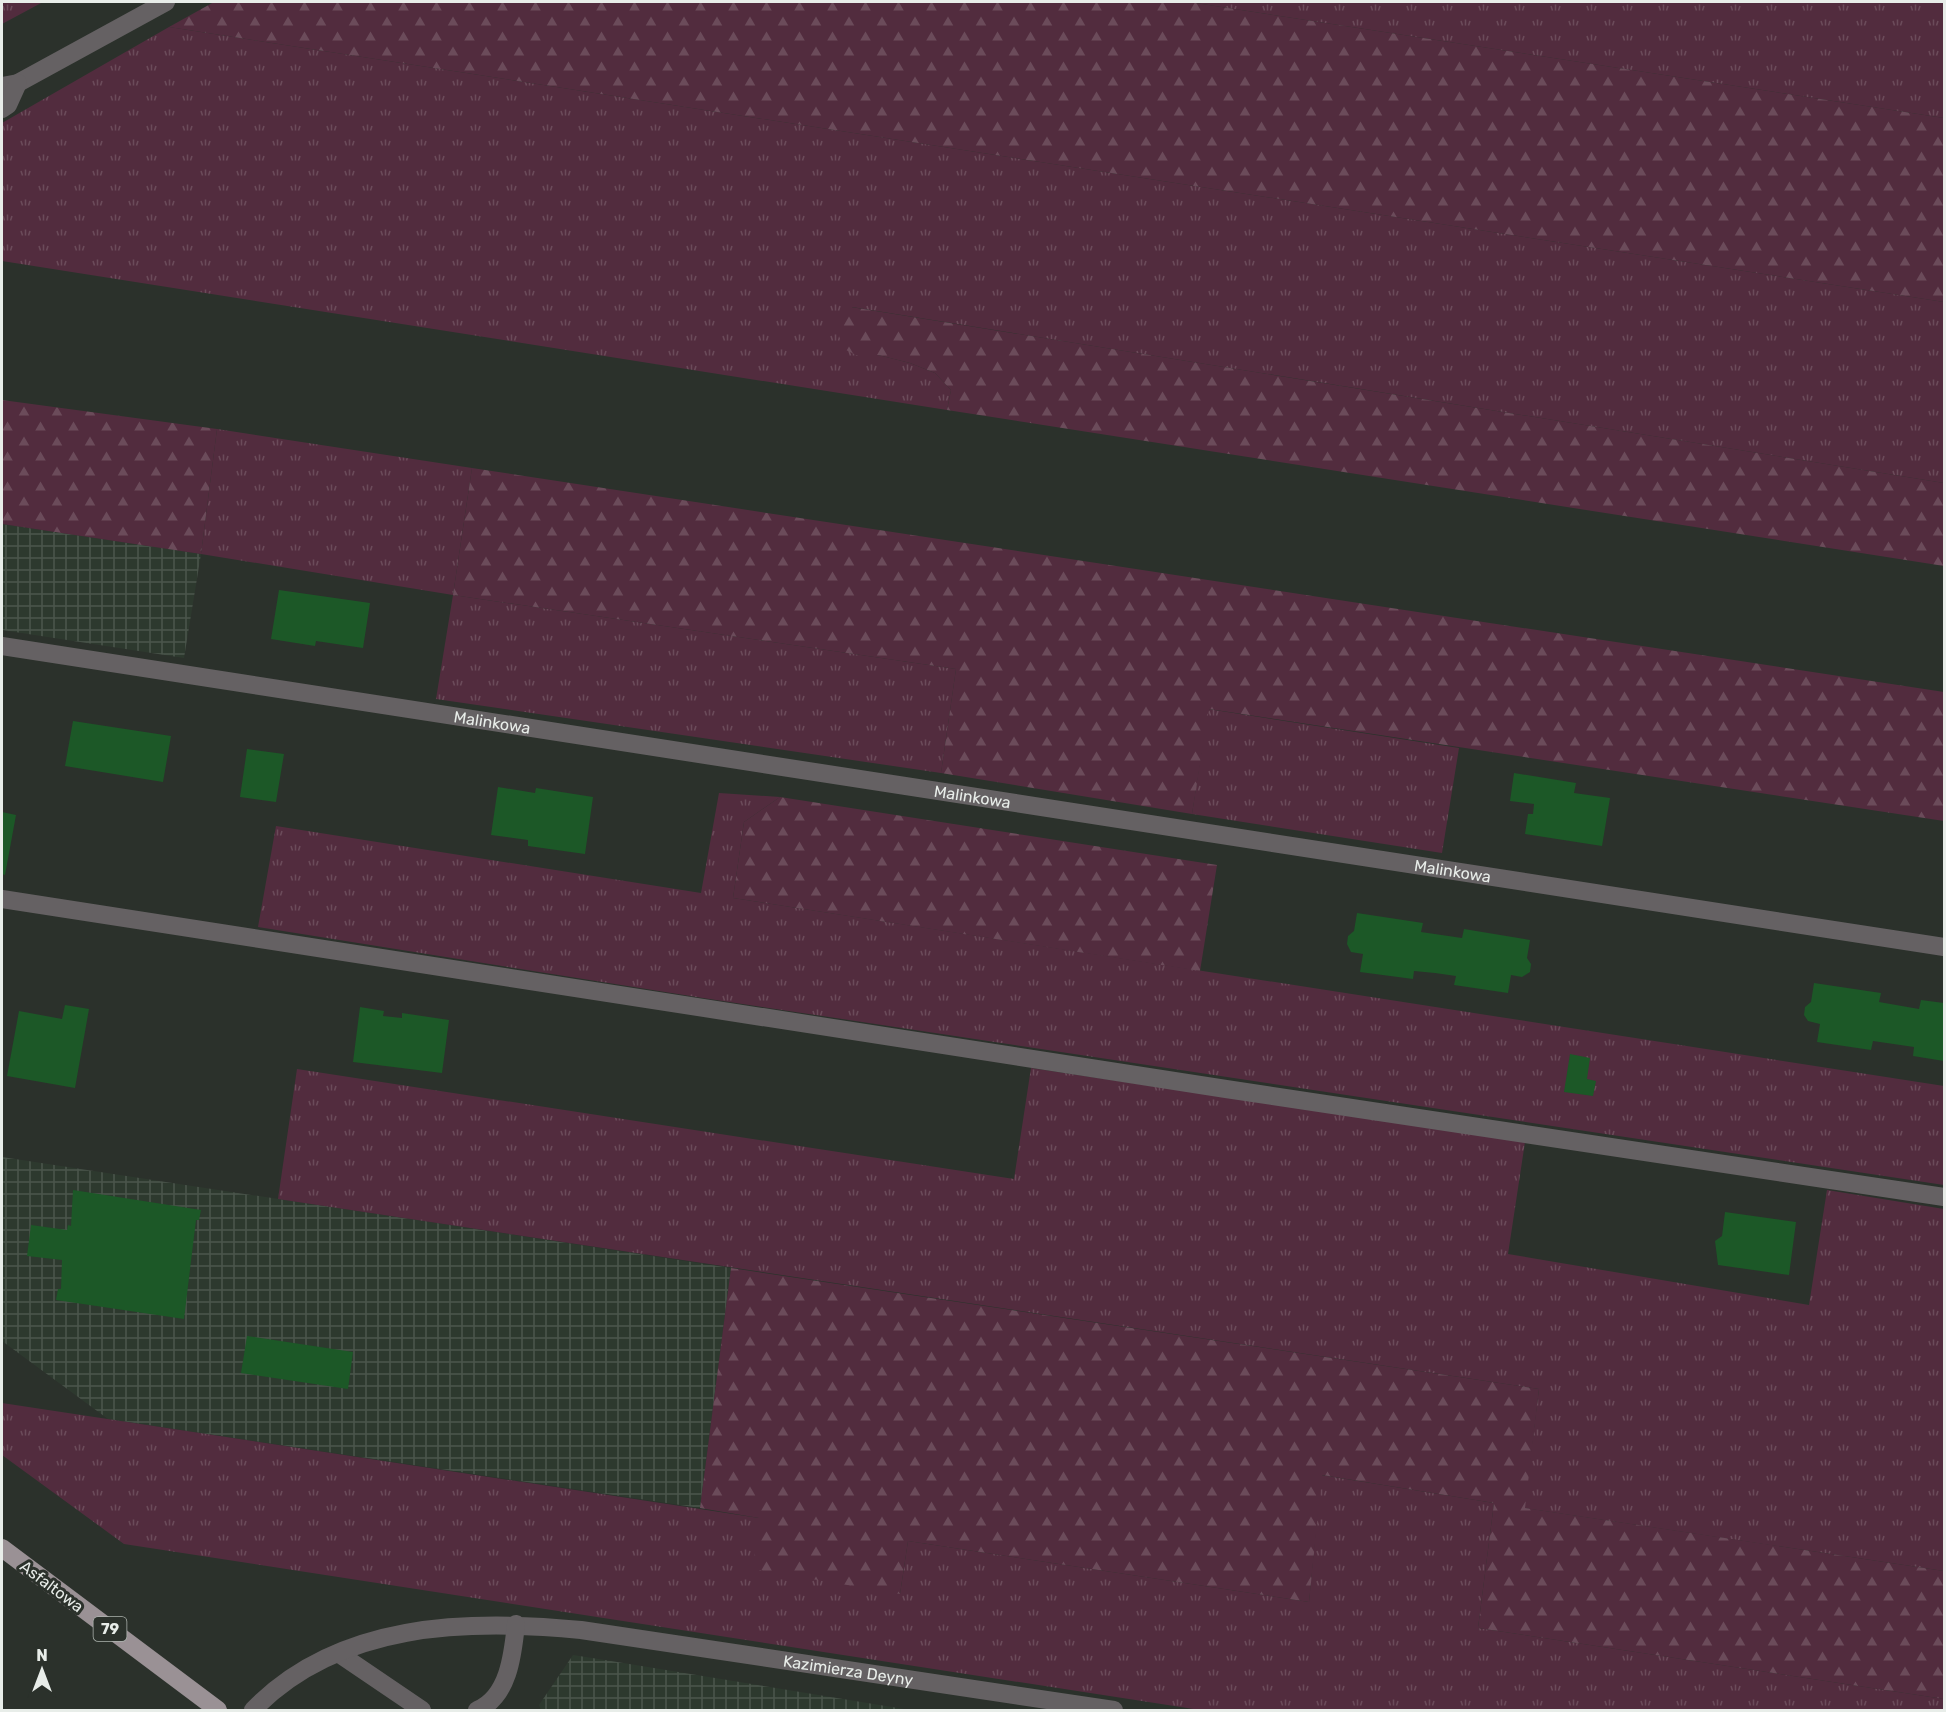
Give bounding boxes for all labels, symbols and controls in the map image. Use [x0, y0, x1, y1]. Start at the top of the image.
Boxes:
street label: Malinkowa [452, 707, 532, 738]
street label: Malinkowa [933, 782, 1012, 812]
street label: Malinkowa [1413, 856, 1492, 887]
street label: Asfaltowa [16, 1556, 87, 1616]
road number: 79 [94, 1617, 126, 1641]
north arrow [12, 1640, 72, 1700]
text: N [36, 1646, 48, 1665]
street label: Kazimierza Deyny [782, 1651, 915, 1690]

